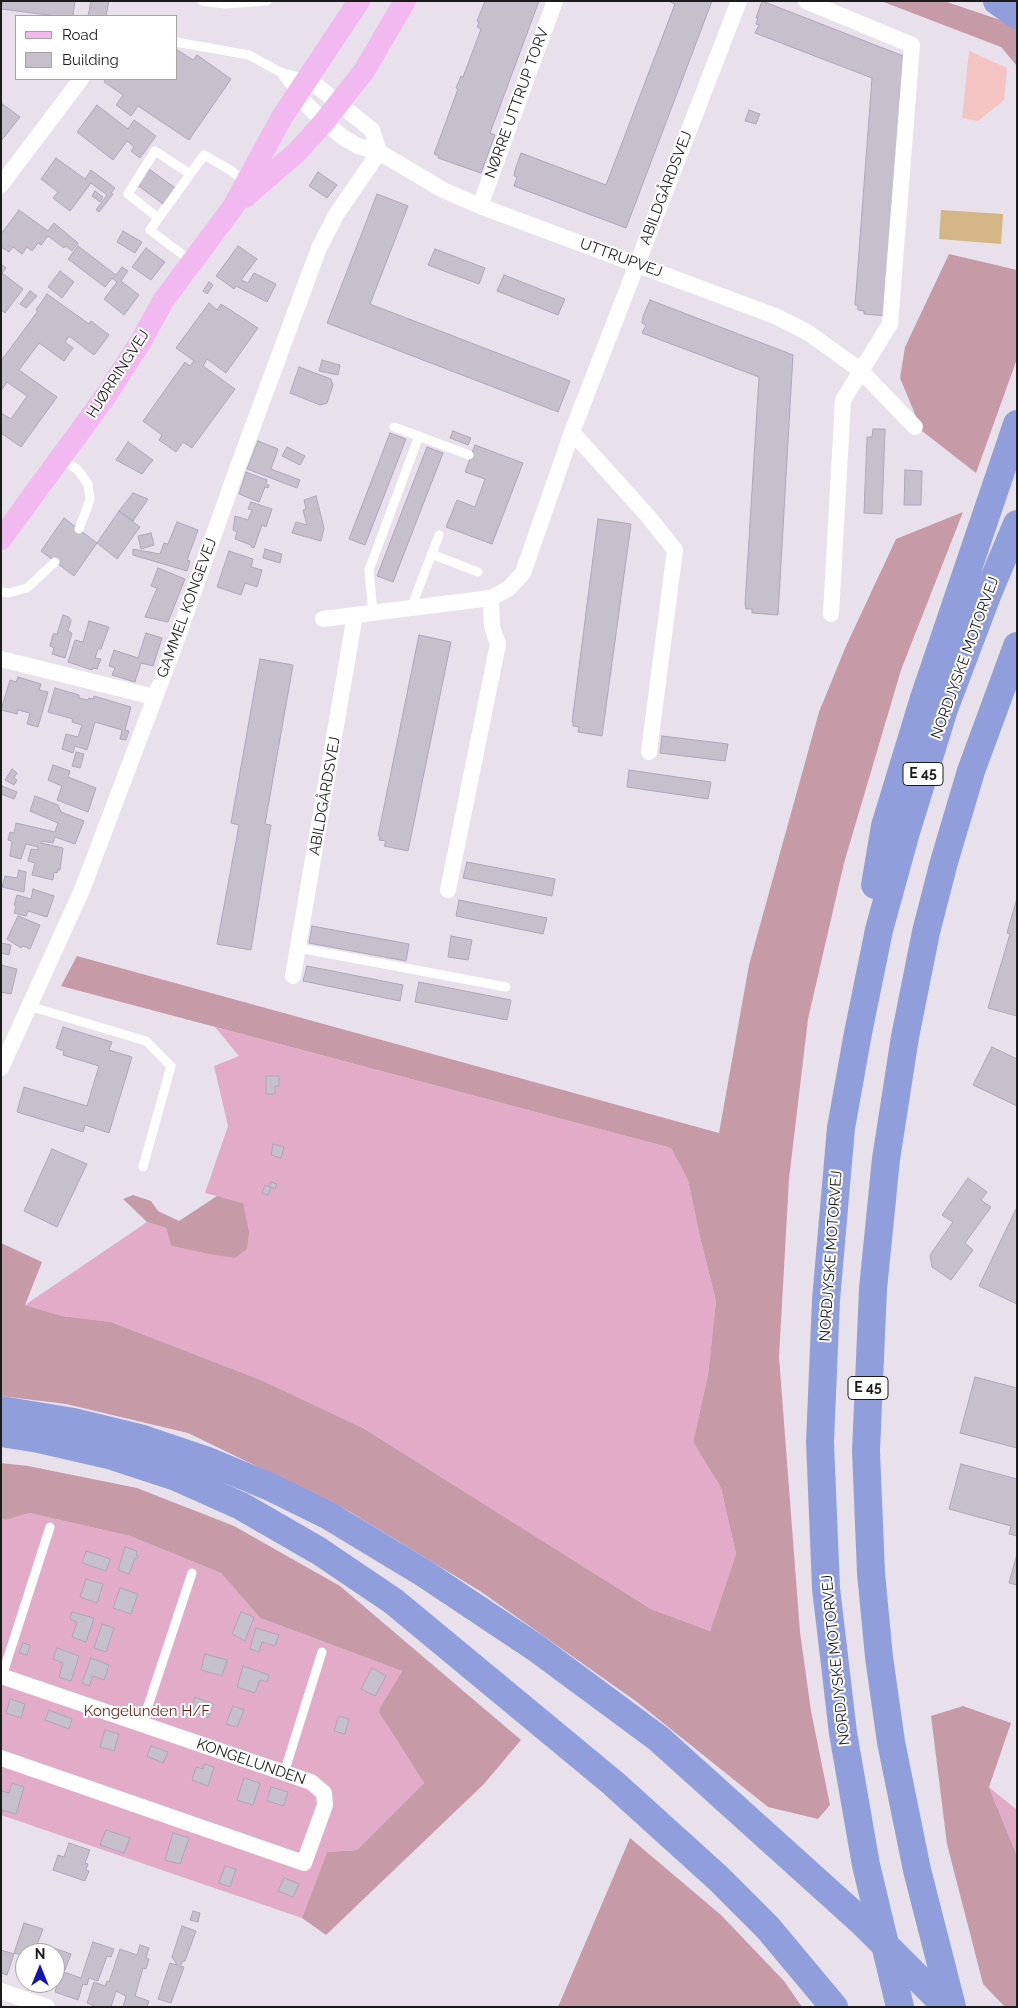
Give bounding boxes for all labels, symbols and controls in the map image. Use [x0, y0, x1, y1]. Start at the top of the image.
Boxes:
legend [15, 15, 178, 80]
street label: NØRRE UTTRUP TORV [481, 25, 553, 181]
text: Road [62, 26, 98, 44]
text: Building [62, 51, 119, 69]
street label: ABILDGÅRDSVEJ [636, 129, 696, 247]
street label: UTTRUPVEJ [577, 235, 665, 281]
street label: HJØRRINGVEJ [83, 327, 153, 421]
street label: GAMMEL KONGEVEJ [153, 536, 221, 680]
street label: NORDJYSKE MOTORVEJ [927, 574, 1003, 742]
street label: ABILDGÅRDSVEJ [306, 735, 344, 857]
road number: E 45 [903, 762, 943, 786]
street label: NORDJYSKE MOTORVEJ [816, 1170, 846, 1342]
road number: E 45 [848, 1376, 888, 1400]
street label: NORDJYSKE MOTORVEJ [818, 1574, 854, 1746]
park label: Kongelunden H/F [84, 1702, 210, 1720]
street label: KONGELUNDEN [194, 1735, 308, 1789]
north arrow [15, 1943, 65, 1993]
text: N [35, 1946, 45, 1962]

